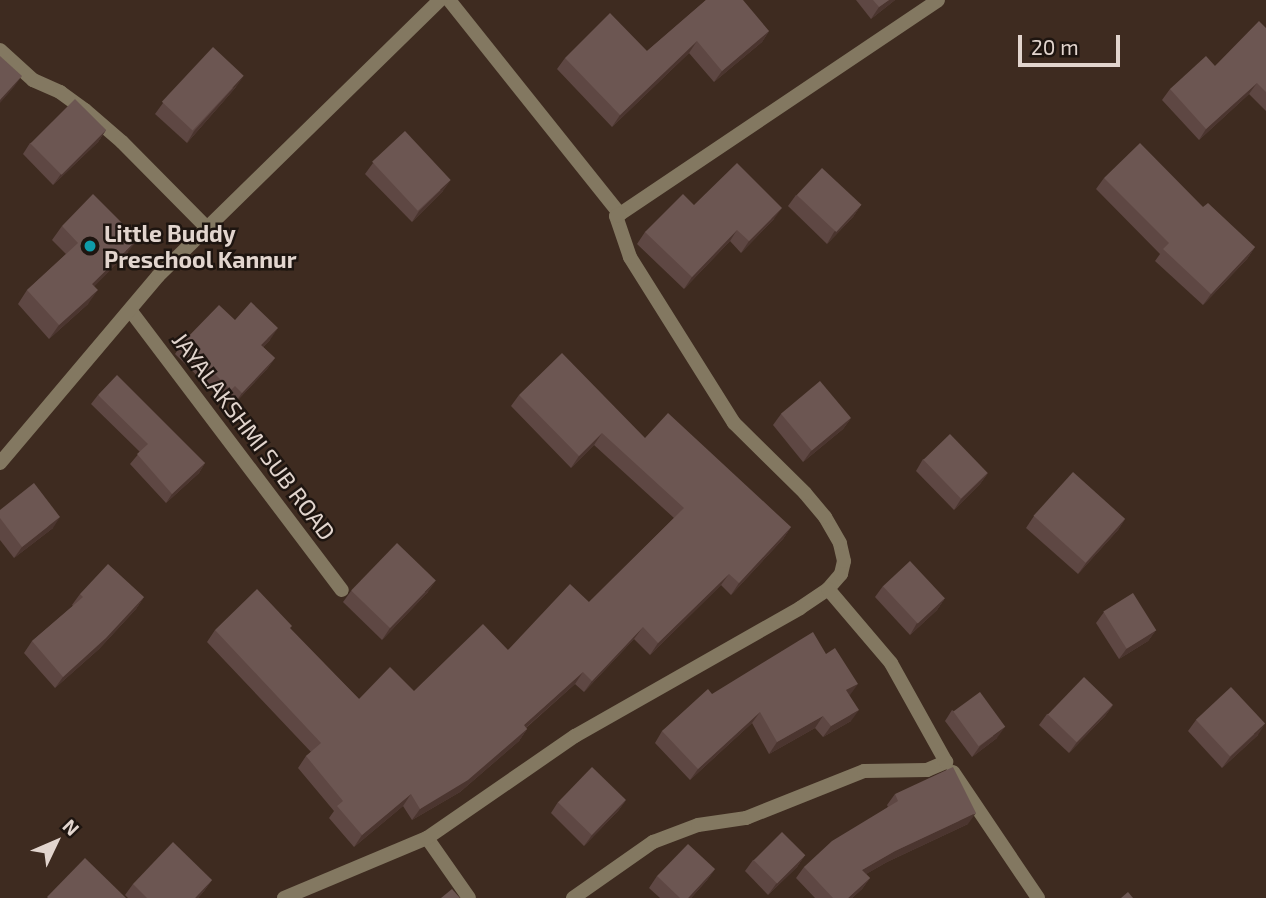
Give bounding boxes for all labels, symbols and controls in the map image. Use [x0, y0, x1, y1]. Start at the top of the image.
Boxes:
scale bar [1021, 21, 1122, 65]
text: 20 m [1031, 34, 1079, 59]
place label: Little Buddy Preschool Kannur [104, 219, 297, 273]
marker: Little Buddy Preschool Kannur [82, 238, 98, 254]
street label: JAYALAKSHMI SUB ROAD [167, 327, 341, 545]
north arrow [21, 807, 91, 877]
text: N [58, 814, 85, 840]

